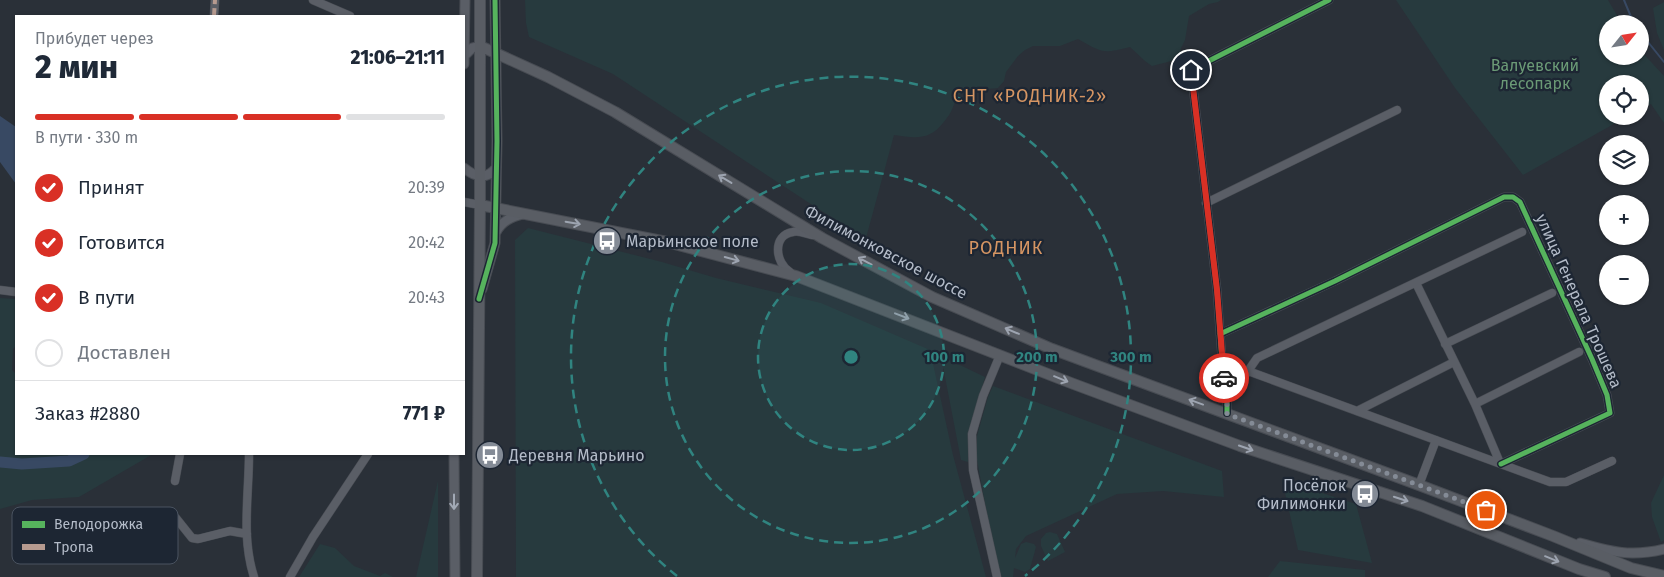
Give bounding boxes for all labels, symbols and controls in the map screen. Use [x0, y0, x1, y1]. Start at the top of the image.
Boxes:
north arrow [1599, 15, 1649, 65]
map controls [1599, 15, 1649, 305]
text: Прибудет через [35, 29, 154, 48]
text: 21:06–21:11 [351, 46, 445, 69]
text: 2 мин [35, 48, 118, 86]
pin [1170, 49, 1212, 91]
icon: home [1177, 56, 1205, 84]
park label: Валуевский лесопарк [1491, 56, 1579, 93]
button: locate [1599, 75, 1649, 125]
district label: СНТ «РОДНИК-2» [953, 85, 1107, 107]
text: В пути · 330 m [35, 128, 138, 147]
button: layers [1599, 135, 1649, 185]
icon: check [35, 174, 63, 202]
one-way arrow [719, 174, 733, 184]
text: Принят [78, 176, 144, 199]
text: 20:39 [408, 178, 445, 197]
button: + [1599, 195, 1649, 245]
street label: Филимонковское шоссе [802, 201, 970, 303]
street label: улица Генерала Трошева [1532, 211, 1626, 391]
one-way arrow [565, 218, 581, 228]
bus stop icon: Марьинское поле [592, 226, 622, 256]
icon: check [35, 229, 63, 257]
text: Готовится [78, 231, 165, 254]
place label: Марьинское поле [626, 232, 759, 251]
text: 20:42 [408, 233, 445, 252]
district label: РОДНИК [969, 237, 1043, 259]
one-way arrow [723, 255, 739, 264]
button: − [1599, 255, 1649, 305]
one-way arrow [858, 256, 873, 266]
icon: check [35, 284, 63, 312]
text: В пути [78, 286, 135, 309]
text: 20:43 [408, 288, 445, 307]
one-way arrow [894, 312, 909, 321]
one-way arrow [1005, 325, 1020, 335]
text: Доставлен [78, 341, 171, 364]
centre of rings [842, 348, 860, 366]
text: 100 m [924, 348, 964, 366]
text: 200 m [1016, 348, 1058, 366]
text: 300 m [1109, 348, 1152, 366]
courier [1199, 353, 1249, 403]
icon: car [1210, 364, 1238, 392]
one-way arrow [1053, 375, 1068, 384]
one-way arrow [1189, 397, 1204, 406]
text: Заказ #2880 [35, 402, 140, 425]
text: 771 ₽ [403, 402, 445, 425]
bus stop icon: Деревня Марьино [475, 440, 505, 470]
one-way arrow [1238, 444, 1254, 453]
place label: Деревня Марьино [508, 446, 645, 465]
place label: Посёлок Филимонки [1257, 476, 1347, 513]
bus stop icon: Посёлок Филимонки [1350, 479, 1380, 509]
pin [1465, 489, 1507, 531]
one-way arrow [450, 494, 459, 510]
one-way arrow [1392, 495, 1408, 505]
icon: bag [1472, 496, 1500, 524]
legend [12, 507, 178, 564]
text: Велодорожка [54, 516, 143, 533]
text: Тропа [54, 539, 94, 556]
one-way arrow [1544, 554, 1559, 564]

